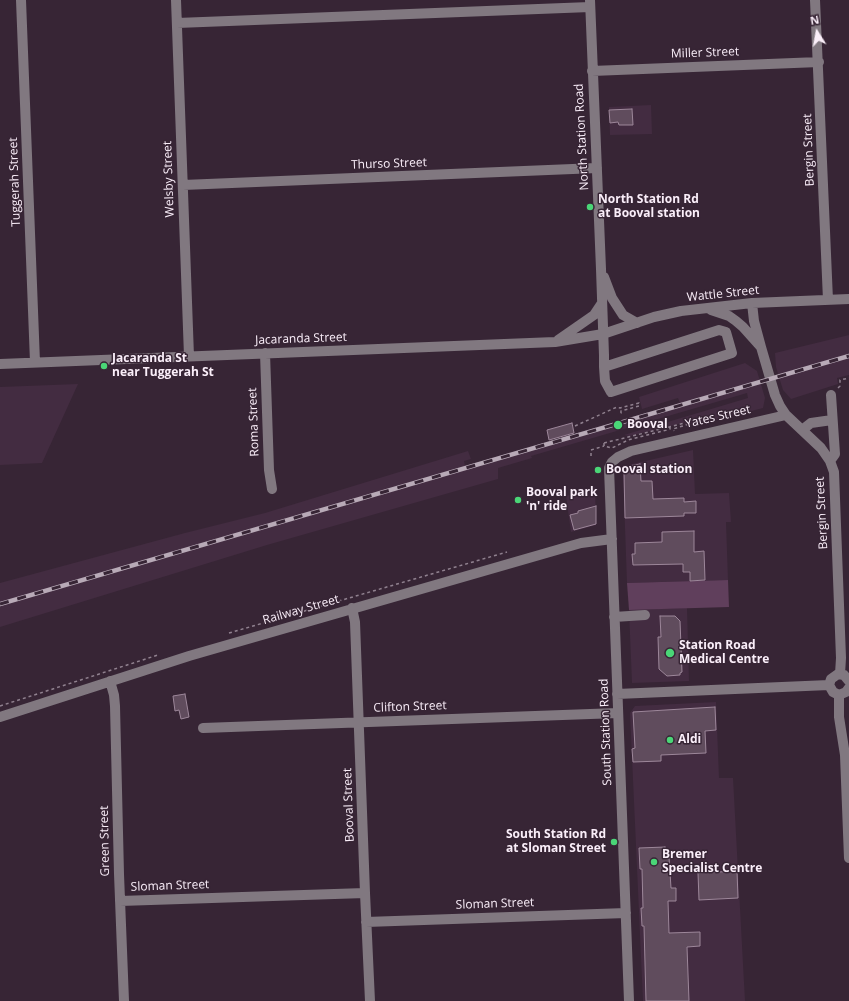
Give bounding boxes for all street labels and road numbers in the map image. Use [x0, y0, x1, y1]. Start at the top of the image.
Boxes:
street label: Miller Street [671, 45, 739, 61]
street label: North Station Road [572, 83, 592, 191]
street label: Bergin Street [801, 113, 817, 187]
street label: Tuggerah Street [6, 137, 24, 227]
street label: Welsby Street [160, 140, 178, 218]
street label: Thurso Street [351, 155, 427, 173]
street label: Wattle Street [686, 283, 760, 305]
street label: Jacaranda Street [255, 330, 347, 348]
street label: Roma Street [246, 387, 262, 457]
street label: Yates Street [684, 402, 752, 432]
street label: Bergin Street [813, 476, 831, 550]
street label: Railway Street [261, 592, 341, 628]
street label: South Station Road [597, 678, 615, 786]
street label: Clifton Street [373, 699, 447, 715]
street label: Booval Street [341, 768, 357, 842]
street label: Green Street [97, 805, 113, 877]
street label: Sloman Street [130, 877, 210, 895]
street label: Sloman Street [455, 895, 535, 913]

